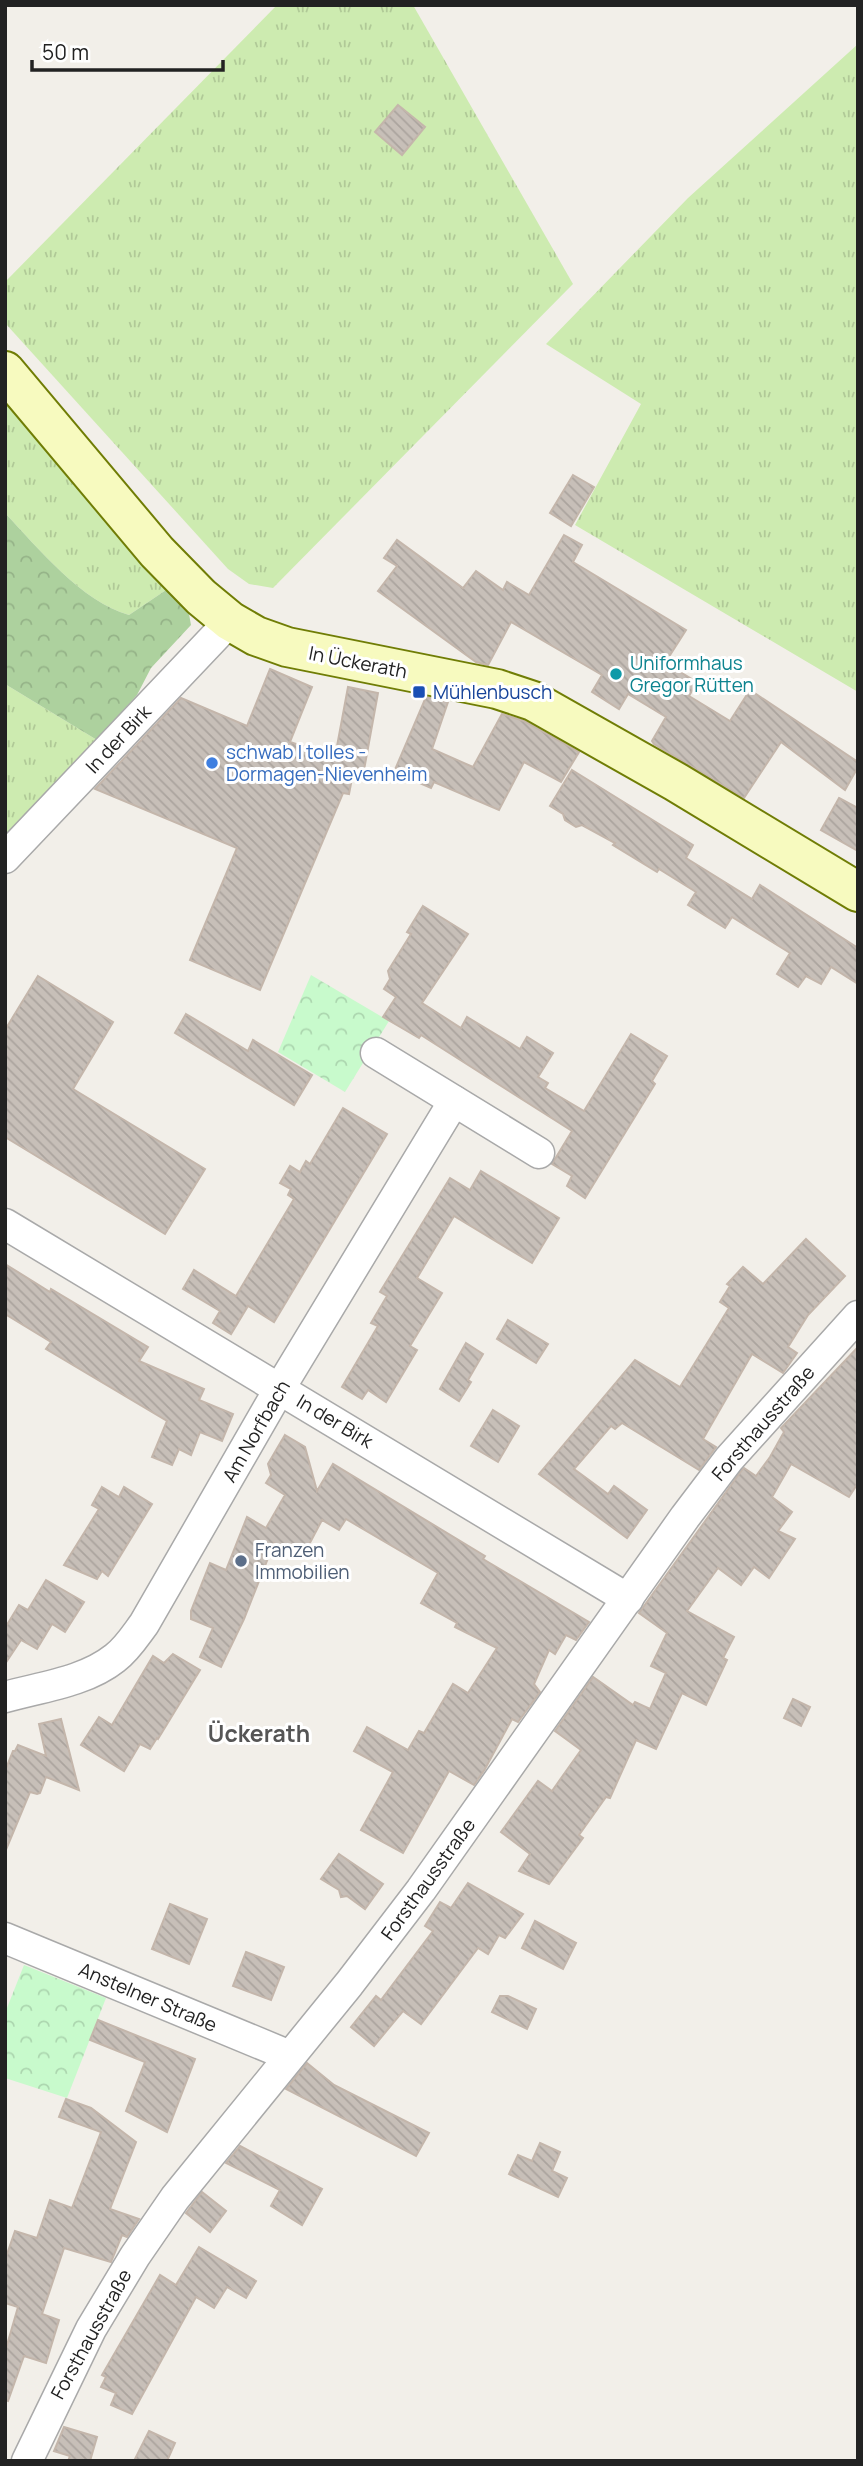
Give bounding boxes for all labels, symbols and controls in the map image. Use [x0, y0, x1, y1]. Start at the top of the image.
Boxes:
scale bar [32, 28, 222, 72]
text: 50 m [42, 38, 89, 66]
street label: In Ückerath [307, 640, 409, 684]
place label: Uniformhaus Gregor Rütten [630, 650, 754, 698]
marker: Uniformhaus Gregor Rütten [608, 666, 624, 682]
place label: Mühlenbusch [433, 679, 552, 705]
marker: Mühlenbusch [411, 684, 427, 700]
street label: In der Birk [80, 699, 157, 779]
place label: schwab | tolles - Dormagen-Nievenheim [226, 739, 427, 787]
marker: schwab | tolles - Dormagen-Nievenheim [204, 755, 220, 771]
street label: Forsthausstraße [706, 1360, 820, 1486]
street label: Am Norfbach [216, 1375, 296, 1487]
street label: In der Birk [292, 1388, 379, 1454]
place label: Franzen Immobilien [255, 1537, 350, 1585]
marker: Franzen Immobilien [233, 1553, 249, 1569]
district label: Ückerath [208, 1717, 310, 1749]
street label: Forsthausstraße [375, 1813, 481, 1945]
street label: Anstelner Straße [75, 1956, 221, 2038]
street label: Forsthausstraße [45, 2264, 137, 2404]

